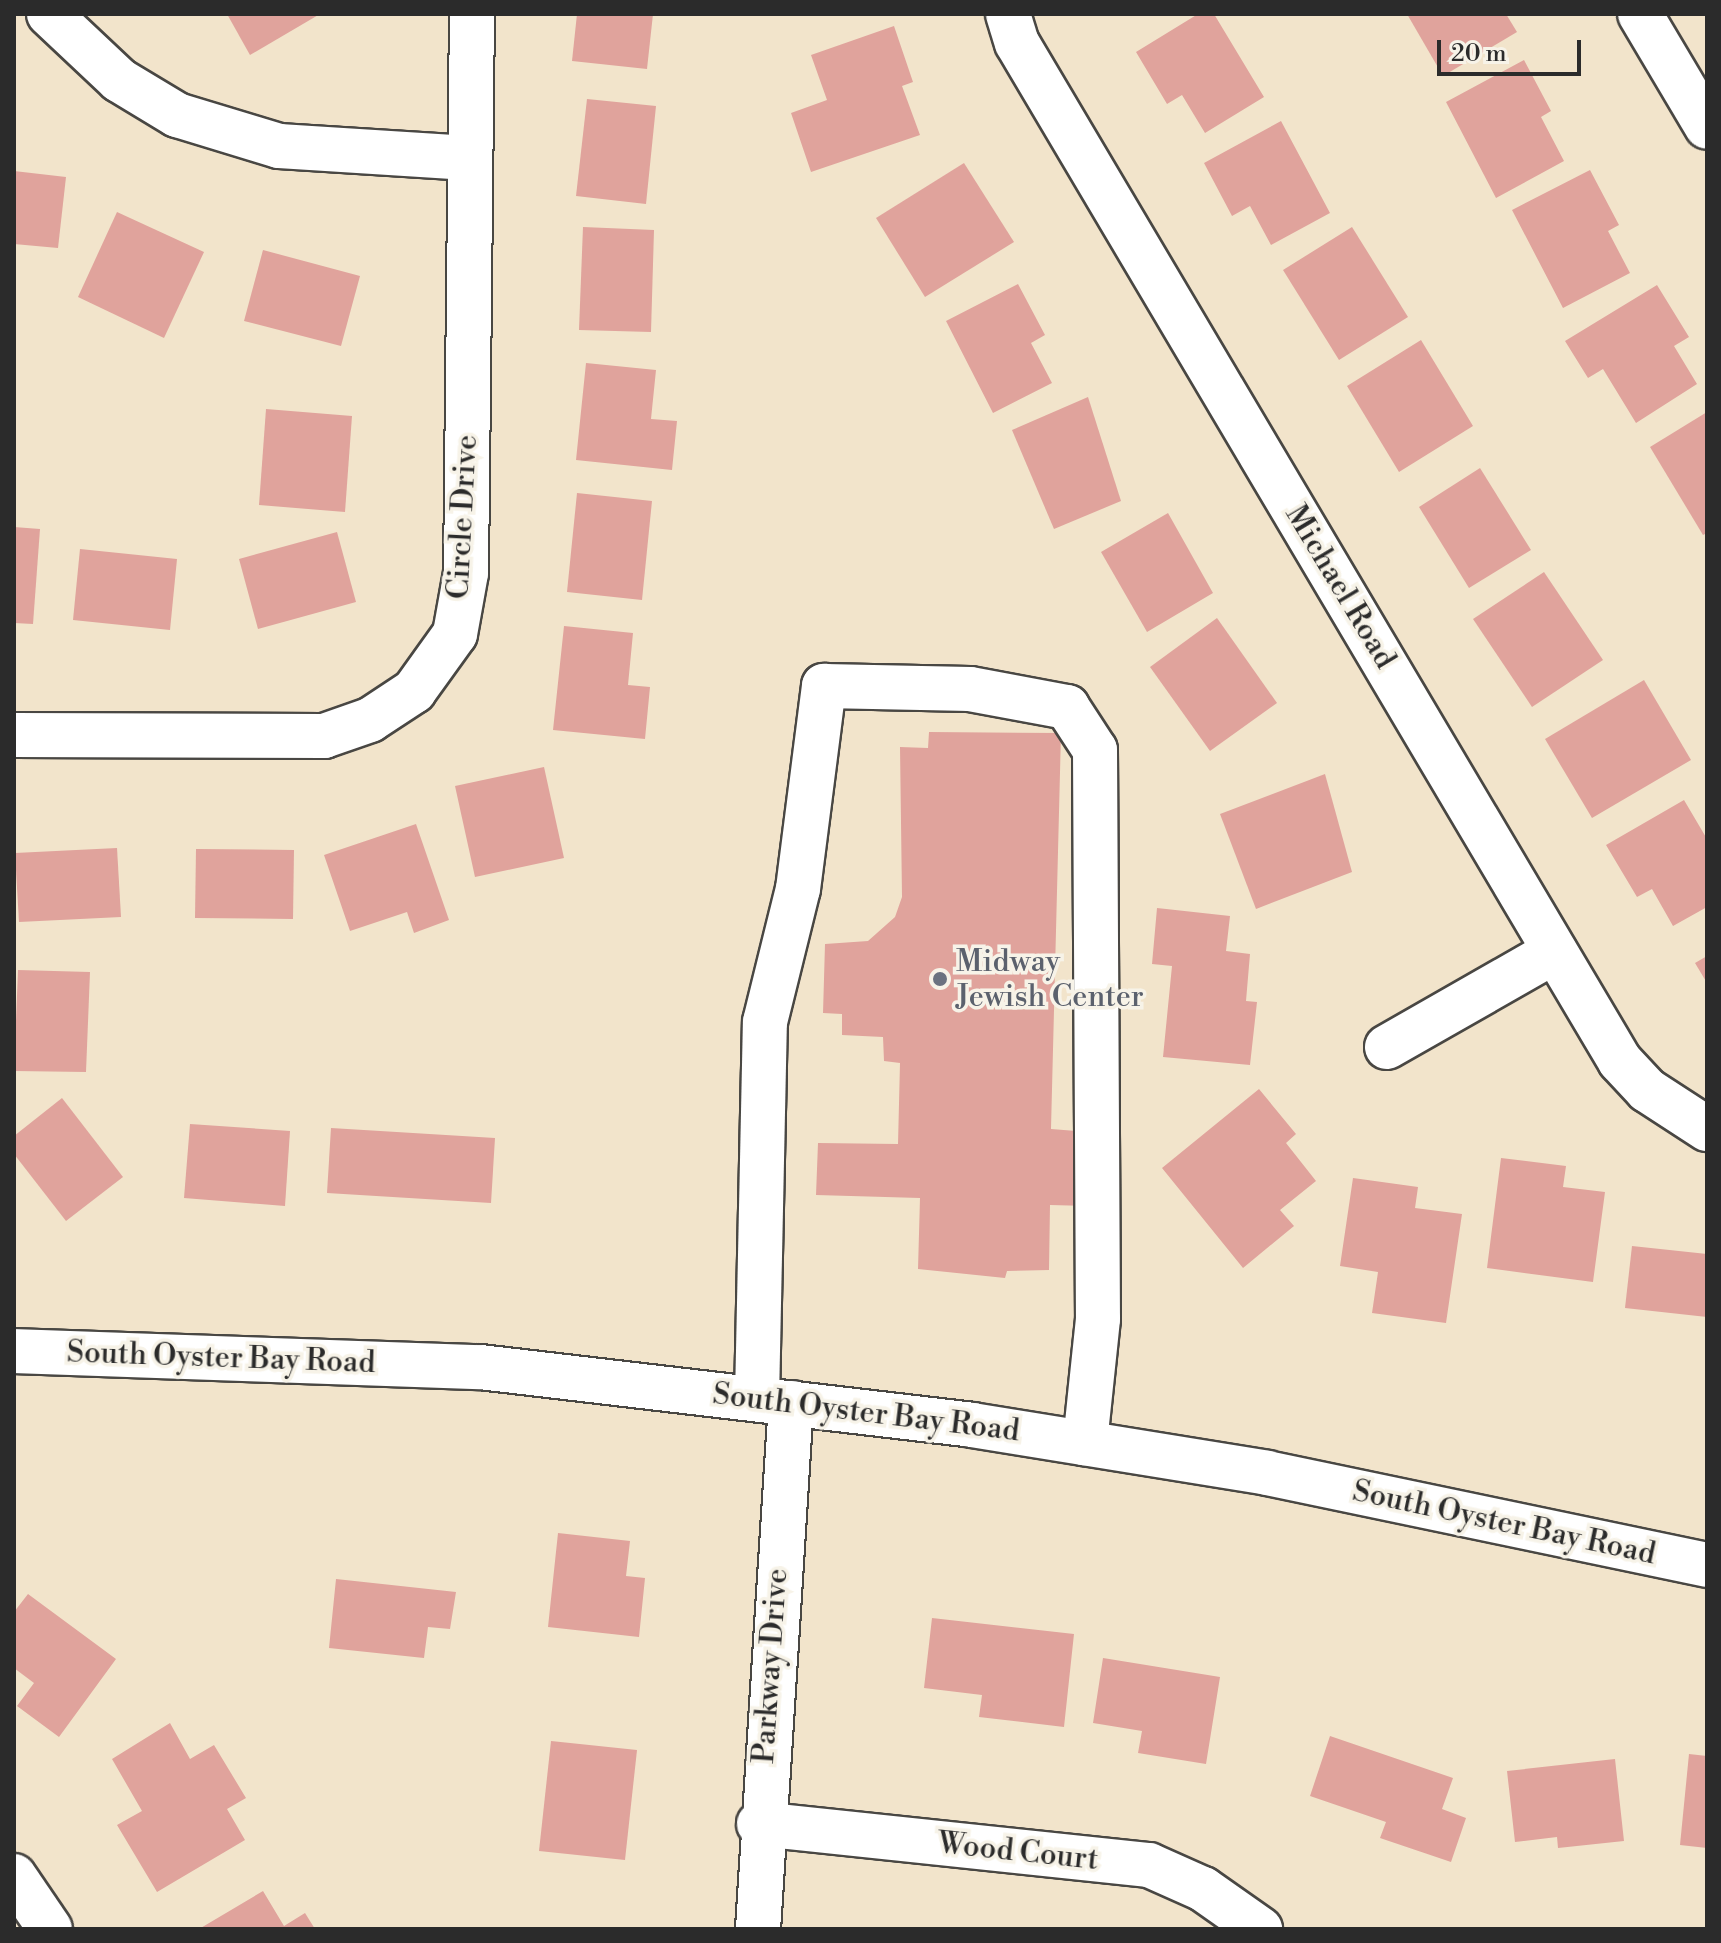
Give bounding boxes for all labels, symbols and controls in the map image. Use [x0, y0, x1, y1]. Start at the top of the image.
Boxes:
scale bar [1441, 24, 1585, 74]
text: 20 m [1451, 39, 1507, 69]
street label: Circle Drive [441, 434, 485, 600]
street label: Michael Road [1277, 499, 1403, 675]
place label: Midway Jewish Center [956, 944, 1144, 1014]
marker: Midway Jewish Center [931, 970, 949, 988]
street label: South Oyster Bay Road [66, 1335, 376, 1381]
street label: South Oyster Bay Road [711, 1376, 1021, 1450]
street label: South Oyster Bay Road [1349, 1473, 1659, 1573]
street label: Parkway Drive [746, 1567, 796, 1765]
street label: Wood Court [936, 1826, 1100, 1878]

